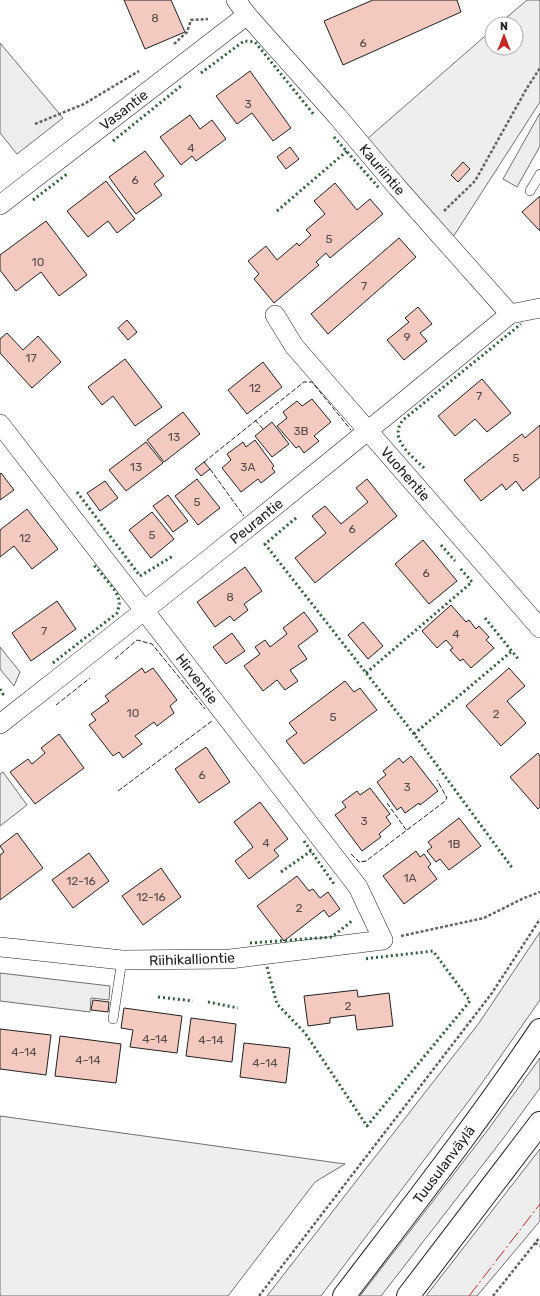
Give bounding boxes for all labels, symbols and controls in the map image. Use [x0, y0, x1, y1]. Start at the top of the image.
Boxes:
house number: 8 [151, 11, 159, 25]
north arrow [484, 16, 524, 56]
text: N [500, 20, 508, 33]
house number: 6 [359, 36, 367, 50]
street label: Vasantie [97, 86, 151, 134]
house number: 3 [244, 97, 252, 111]
house number: 4 [187, 141, 195, 155]
street label: Kauriintie [355, 141, 408, 199]
house number: 6 [131, 173, 139, 187]
house number: 5 [325, 232, 333, 246]
house number: 10 [32, 255, 44, 269]
house number: 7 [361, 279, 367, 293]
house number: 9 [403, 330, 411, 344]
house number: 17 [25, 351, 37, 365]
house number: 12 [249, 381, 261, 395]
house number: 7 [476, 389, 482, 403]
house number: 3B [293, 424, 309, 438]
house number: 13 [168, 430, 180, 444]
street label: Vuohentie [377, 443, 434, 505]
house number: 5 [512, 451, 520, 465]
house number: 13 [130, 460, 142, 474]
house number: 3A [240, 460, 256, 474]
house number: 5 [193, 495, 201, 509]
street label: Peurantie [227, 495, 287, 548]
house number: 6 [348, 522, 356, 536]
house number: 5 [148, 528, 156, 542]
house number: 12 [19, 531, 31, 545]
house number: 6 [422, 566, 430, 580]
house number: 8 [226, 590, 234, 604]
house number: 7 [41, 624, 47, 638]
house number: 4 [452, 627, 460, 641]
street label: Hirventie [172, 650, 221, 708]
house number: 10 [127, 706, 139, 720]
house number: 2 [492, 707, 500, 721]
house number: 5 [329, 710, 337, 724]
house number: 6 [198, 768, 206, 782]
house number: 3 [403, 780, 411, 794]
house number: 3 [360, 814, 368, 828]
house number: 4 [262, 836, 270, 850]
house number: 1B [447, 837, 461, 851]
house number: 1A [403, 871, 417, 885]
house number: 12-16 [66, 874, 96, 888]
house number: 12-16 [136, 890, 166, 904]
house number: 2 [295, 901, 303, 915]
street label: Riihikalliontie [149, 949, 235, 969]
house number: 2 [344, 999, 352, 1013]
house number: 4-14 [142, 1032, 168, 1046]
house number: 4-14 [198, 1033, 224, 1047]
house number: 4-14 [11, 1045, 37, 1059]
house number: 4-14 [75, 1053, 101, 1067]
house number: 4-14 [252, 1056, 278, 1070]
street label: Tuusulanväylä [410, 1123, 479, 1207]

